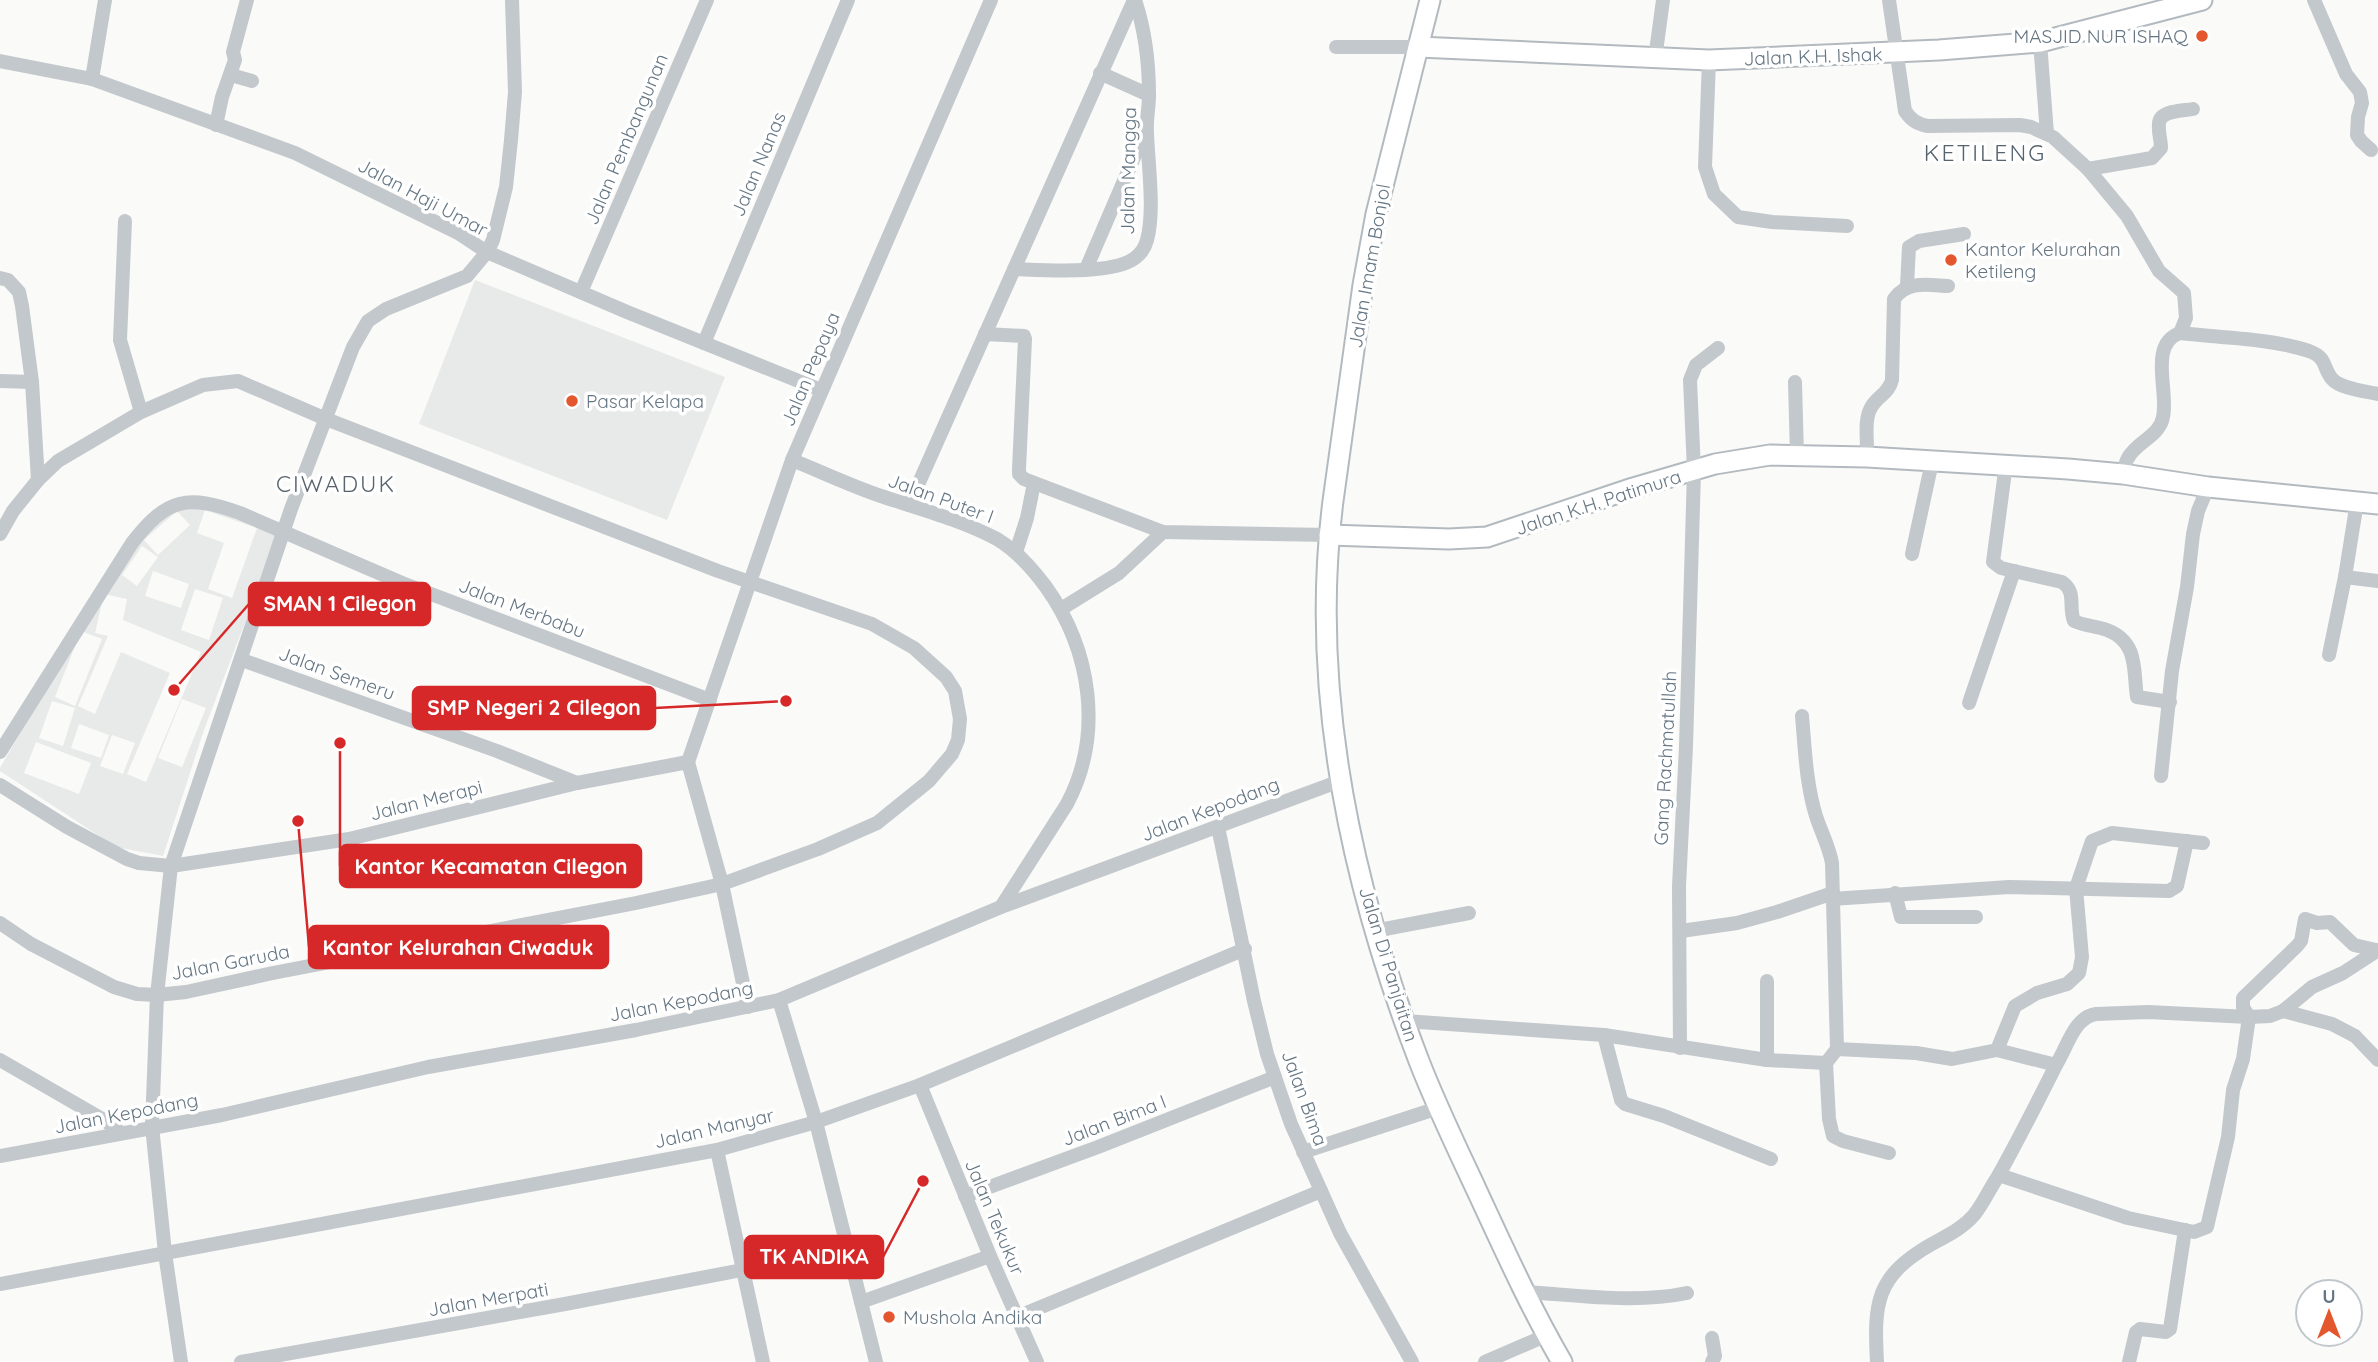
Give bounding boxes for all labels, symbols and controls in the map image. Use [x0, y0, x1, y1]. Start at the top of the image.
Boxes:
place label: MASJID NUR ISHAQ [2014, 24, 2189, 48]
marker: MASJID NUR ISHAQ [2194, 28, 2210, 44]
street label: Jalan K.H. Ishak [1743, 42, 1883, 70]
street label: Jalan Pembangunan [579, 50, 673, 228]
street label: Jalan Mangga [1115, 107, 1141, 235]
street label: Jalan Nanas [725, 108, 791, 220]
district label: KETILENG [1924, 138, 2046, 167]
street label: Jalan Haji Umar [354, 153, 493, 242]
street label: Jalan Imam Bonjol [1343, 182, 1395, 350]
place label: Kantor Kelurahan Ketileng [1965, 237, 2121, 283]
marker: Kantor Kelurahan Ketileng [1943, 252, 1959, 268]
street label: Jalan Pepaya [775, 308, 845, 430]
place label: Pasar Kelapa [586, 389, 704, 413]
marker: Pasar Kelapa [564, 393, 580, 409]
street label: Jalan K.H. Patimura [1512, 464, 1684, 540]
street label: Jalan Puter I [885, 468, 997, 528]
district label: CIWADUK [276, 469, 396, 498]
street label: Jalan Merbabu [455, 573, 589, 643]
callout: SMAN 1 Cilegon [249, 583, 430, 625]
text: SMAN 1 Cilegon [264, 590, 416, 616]
street label: Jalan Semeru [276, 641, 398, 705]
street label: Gang Rachmatullah [1648, 670, 1682, 846]
callout: SMP Negeri 2 Cilegon [413, 687, 655, 729]
text: SMP Negeri 2 Cilegon [427, 694, 641, 720]
street label: Jalan Kepodang [1137, 772, 1283, 846]
street label: Jalan Merapi [367, 774, 485, 826]
callout: Kantor Kecamatan Cilegon [340, 845, 641, 887]
text: Kantor Kecamatan Cilegon [354, 853, 628, 879]
street label: Jalan Di Panjaitan [1354, 884, 1424, 1044]
callout: Kantor Kelurahan Ciwaduk [309, 926, 608, 968]
text: Kantor Kelurahan Ciwaduk [323, 934, 593, 960]
street label: Jalan Garuda [169, 939, 291, 985]
street label: Jalan Kepodang [607, 975, 755, 1027]
street label: Jalan Bima [1277, 1047, 1333, 1149]
street label: Jalan Kepodang [52, 1087, 200, 1139]
street label: Jalan Bima I [1059, 1089, 1169, 1151]
street label: Jalan Manyar [652, 1102, 777, 1153]
street label: Jalan Tekukur [960, 1155, 1030, 1279]
callout: TK ANDIKA [745, 1236, 883, 1278]
text: TK ANDIKA [759, 1243, 869, 1269]
street label: Jalan Merpati [426, 1277, 550, 1321]
north arrow [2294, 1278, 2364, 1348]
text: U [2322, 1284, 2336, 1308]
place label: Mushola Andika [903, 1305, 1042, 1329]
marker: Mushola Andika [881, 1309, 897, 1325]

